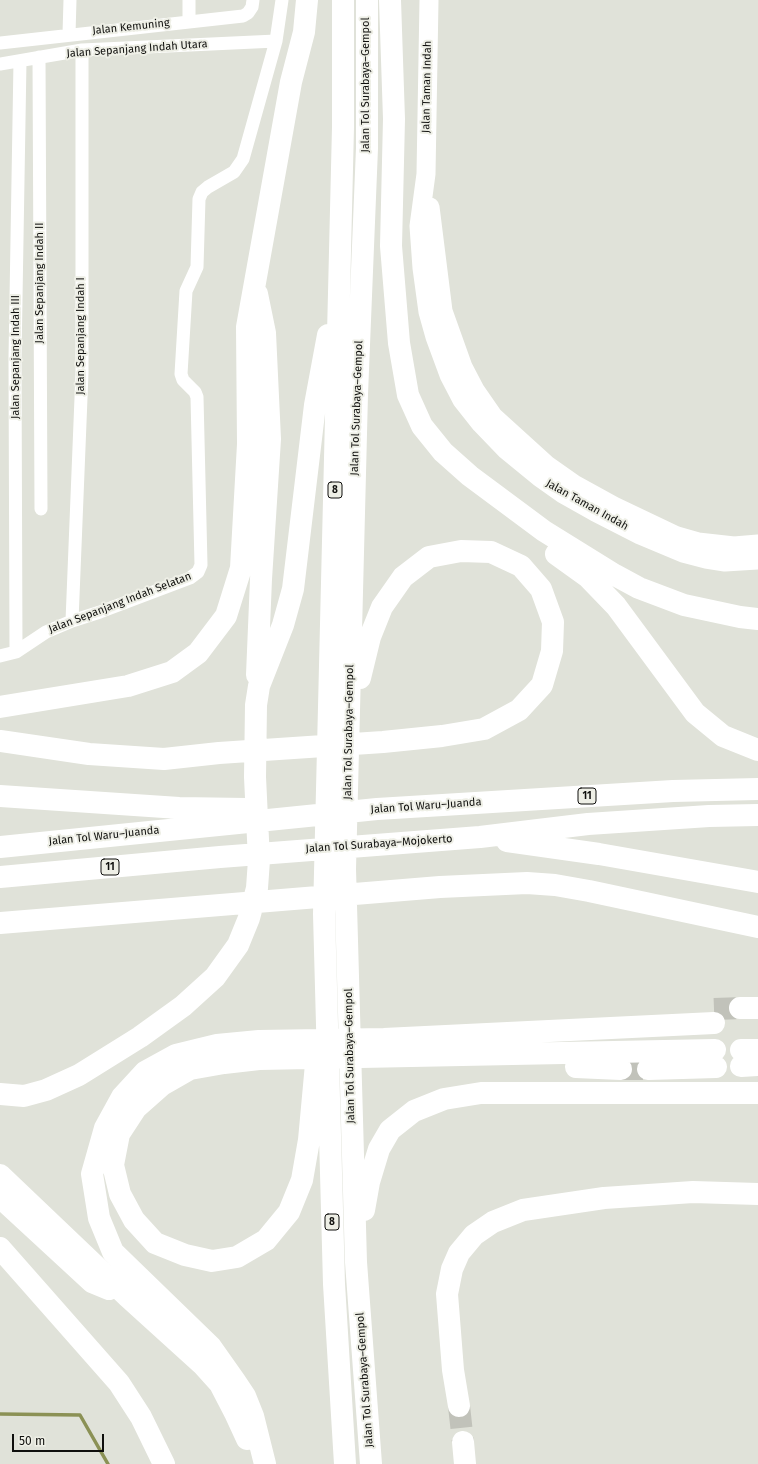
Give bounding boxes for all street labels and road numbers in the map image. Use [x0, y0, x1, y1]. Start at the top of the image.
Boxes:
street label: Jalan Kemuning [92, 16, 170, 38]
street label: Jalan Tol Surabaya–Gempol [359, 17, 373, 153]
street label: Jalan Sepanjang Indah Utara [66, 37, 208, 61]
street label: Jalan Taman Indah [420, 41, 434, 133]
street label: Jalan Sepanjang Indah II [33, 223, 47, 343]
street label: Jalan Sepanjang Indah I [74, 277, 88, 395]
street label: Jalan Sepanjang Indah III [9, 295, 23, 419]
street label: Jalan Tol Surabaya–Gempol [348, 340, 366, 476]
street label: Jalan Taman Indah [543, 477, 631, 533]
road number: 8 [328, 482, 342, 498]
street label: Jalan Sepanjang Indah Selatan [47, 570, 193, 636]
street label: Jalan Tol Surabaya–Gempol [341, 664, 357, 800]
road number: 11 [578, 788, 596, 804]
street label: Jalan Tol Waru–Juanda [370, 796, 482, 816]
street label: Jalan Tol Waru–Juanda [48, 824, 160, 848]
street label: Jalan Tol Surabaya–Mojokerto [305, 832, 453, 856]
road number: 11 [101, 859, 119, 875]
street label: Jalan Tol Surabaya–Gempol [342, 988, 358, 1124]
road number: 8 [325, 1214, 339, 1230]
street label: Jalan Tol Surabaya–Gempol [354, 1312, 376, 1448]

